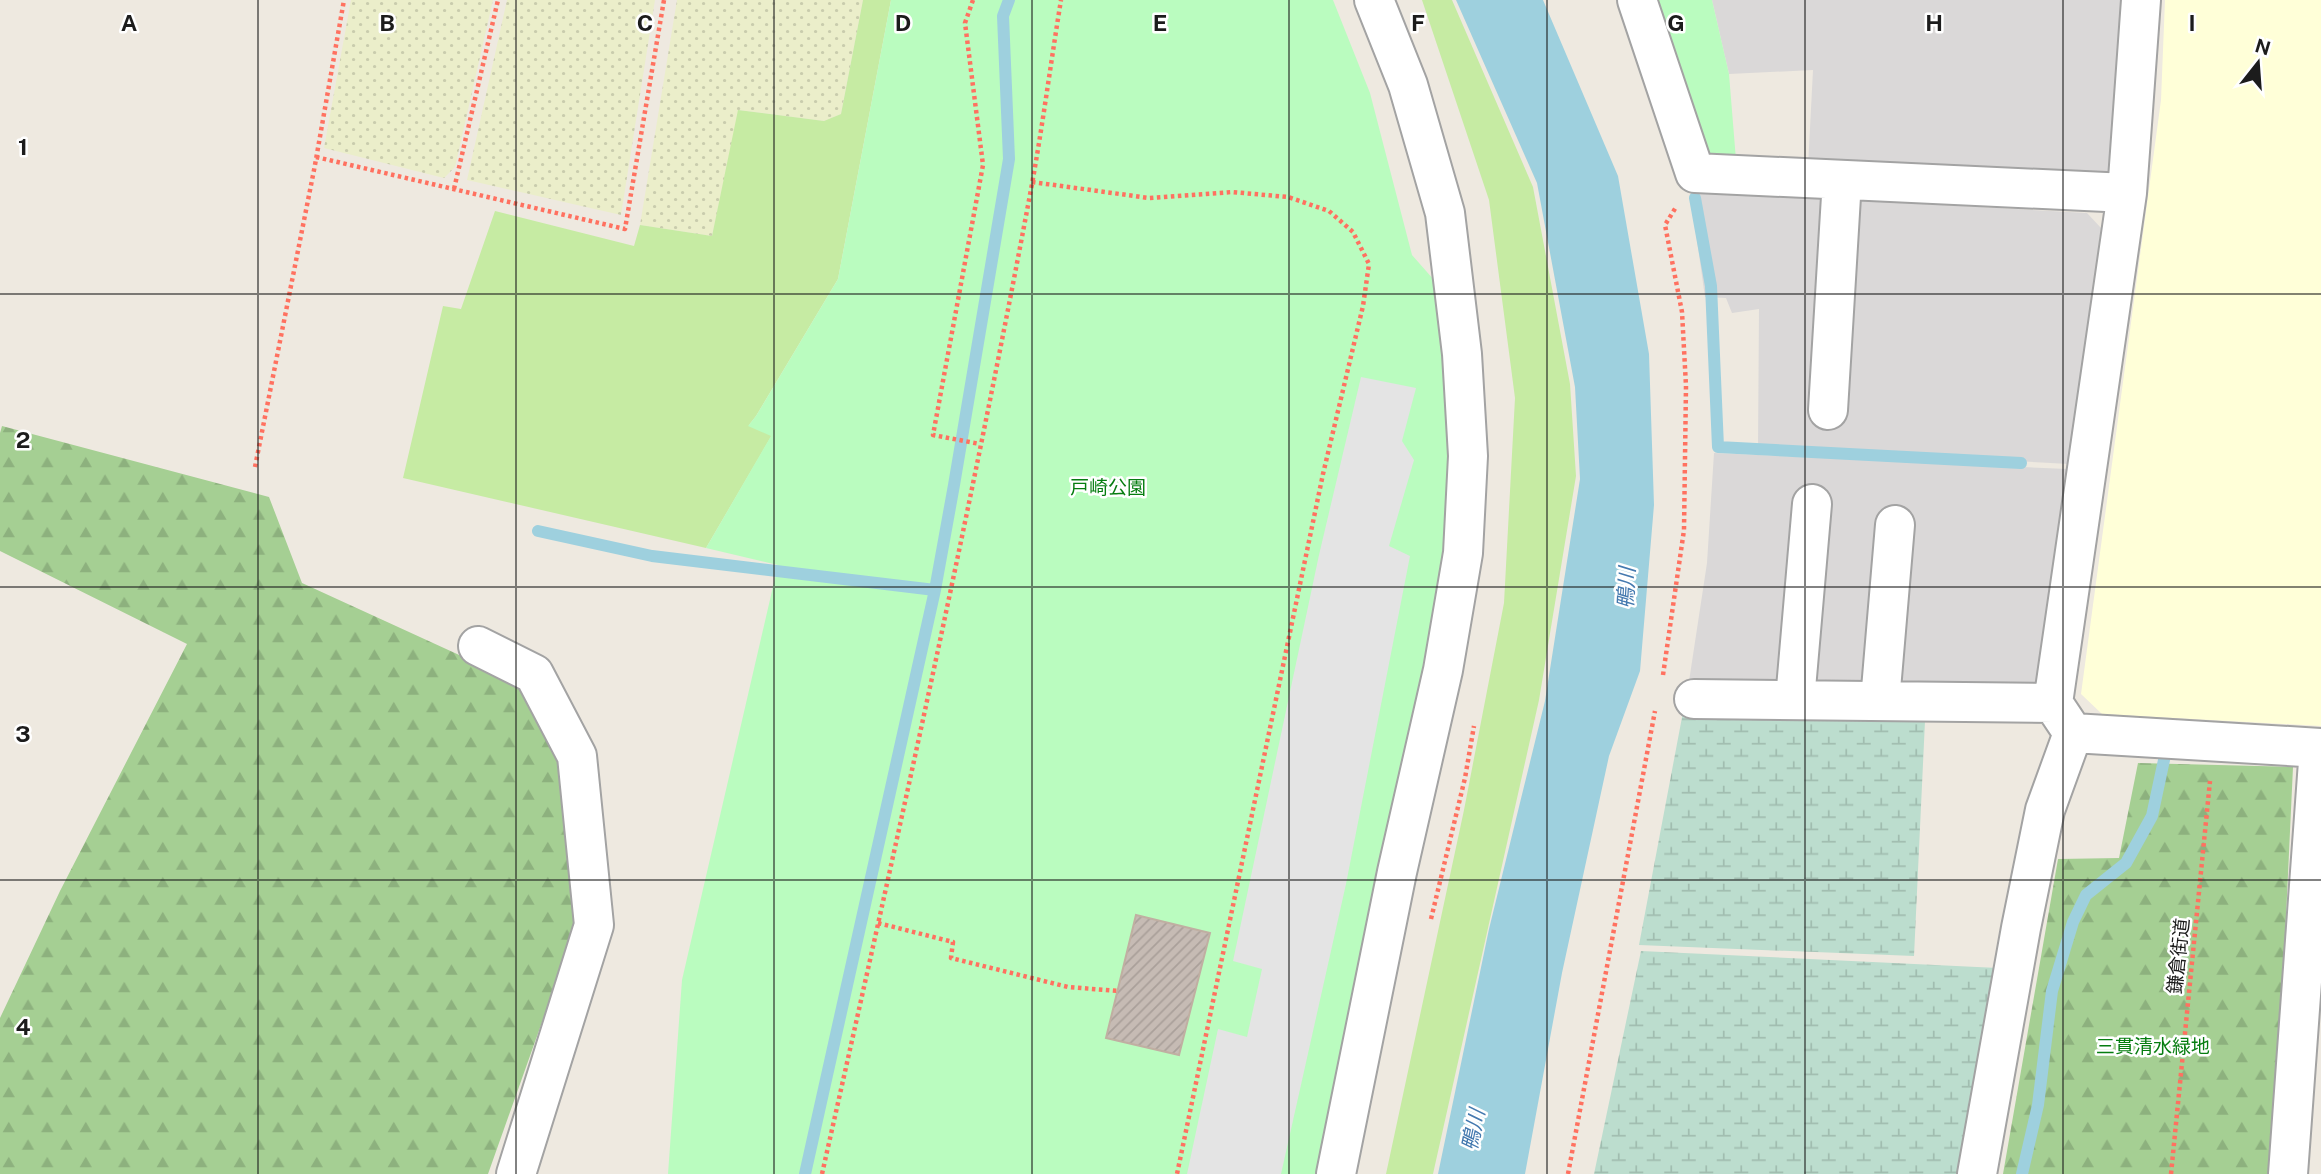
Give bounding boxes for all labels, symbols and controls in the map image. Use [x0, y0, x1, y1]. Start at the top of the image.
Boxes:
text: A [121, 9, 138, 36]
text: B [379, 9, 395, 36]
text: C [637, 9, 653, 36]
text: D [895, 9, 911, 36]
text: E [1153, 9, 1167, 36]
text: F [1411, 9, 1425, 36]
text: G [1667, 9, 1685, 36]
text: H [1925, 9, 1943, 36]
text: I [2188, 9, 2196, 36]
north arrow [2223, 28, 2293, 98]
text: N [2253, 34, 2273, 59]
text: 1 [18, 133, 28, 160]
text: 2 [16, 426, 30, 453]
park label: 戸崎公園 [1070, 476, 1146, 498]
water label: 鴨川 [1612, 564, 1640, 610]
text: 3 [15, 720, 31, 747]
street label: 鎌倉街道 [2163, 917, 2193, 995]
text: 4 [15, 1013, 31, 1040]
park label: 三貫清水緑地 [2096, 1035, 2210, 1057]
water label: 鴨川 [1456, 1105, 1490, 1153]

